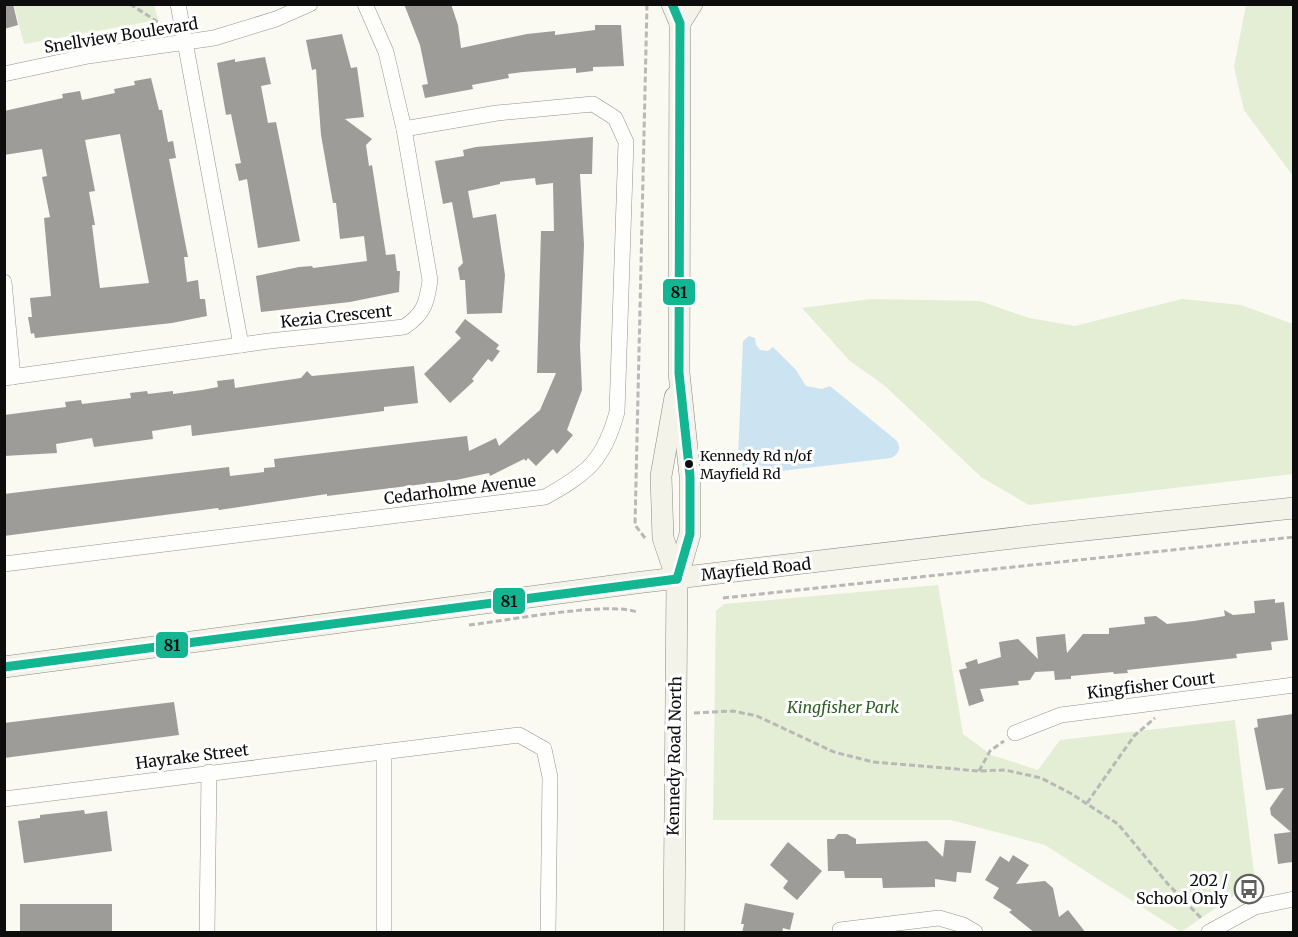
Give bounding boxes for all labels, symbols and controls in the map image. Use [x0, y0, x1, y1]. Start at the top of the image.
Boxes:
street label: Snellview Boulevard [43, 13, 200, 57]
line badge: 81 [662, 278, 696, 306]
text: 81 [671, 282, 688, 302]
street label: Kezia Crescent [279, 300, 394, 332]
place label: Kennedy Rd n/of Mayfield Rd [700, 447, 812, 483]
marker: Kennedy Rd n/of Mayfield Rd [683, 458, 695, 470]
street label: Cedarholme Avenue [383, 470, 537, 508]
street label: Mayfield Road [700, 553, 812, 585]
line badge: 81 [492, 587, 526, 615]
text: 81 [501, 591, 518, 611]
line badge: 81 [155, 631, 189, 659]
text: 81 [164, 635, 181, 655]
street label: Kingfisher Court [1086, 667, 1217, 703]
street label: Kennedy Road North [663, 675, 685, 836]
park label: Kingfisher Park [786, 697, 899, 717]
street label: Hayrake Street [134, 739, 250, 773]
place label: 202 / School Only [1136, 870, 1229, 908]
bus stop icon: 202 / School Only [1233, 873, 1265, 905]

